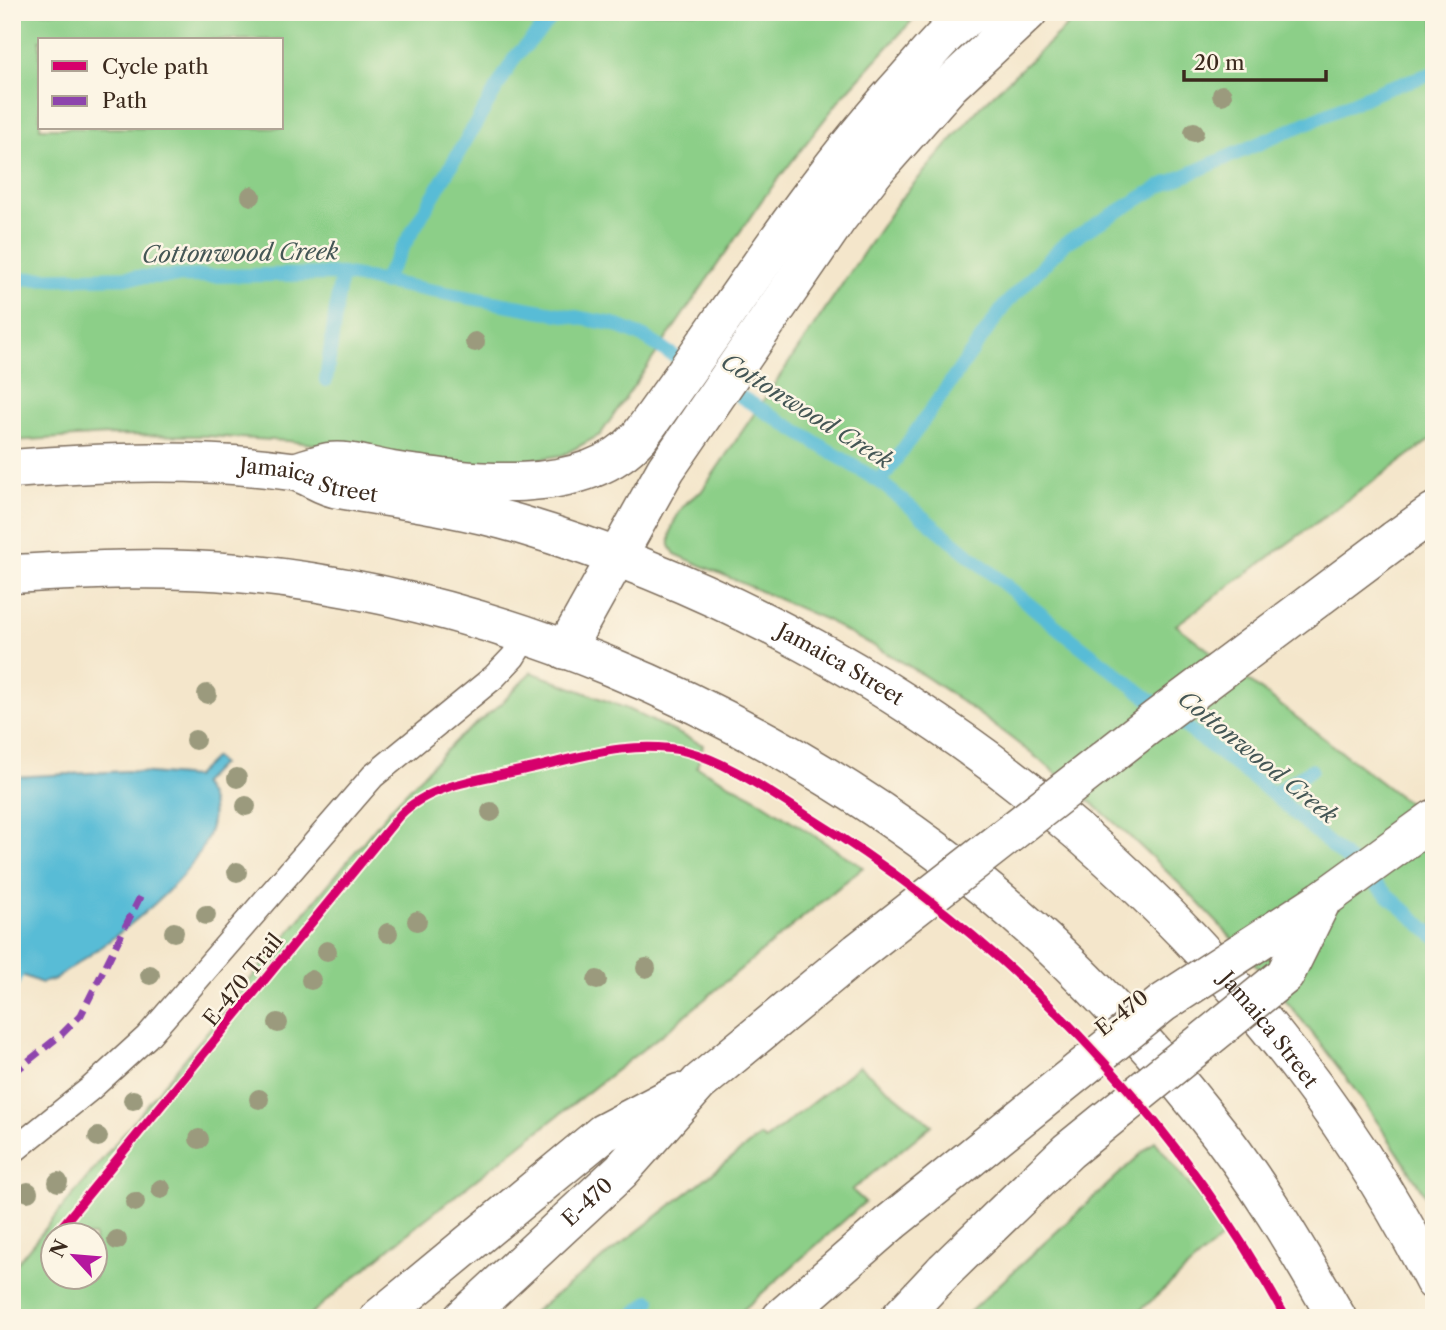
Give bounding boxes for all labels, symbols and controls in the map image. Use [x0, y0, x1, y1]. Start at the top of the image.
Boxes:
legend [38, 38, 284, 130]
scale bar [1184, 38, 1325, 82]
text: 20 m [1194, 50, 1245, 75]
text: Cycle path [102, 54, 209, 79]
text: Path [102, 88, 147, 113]
water label: Cottonwood Creek [141, 237, 339, 269]
water label: Cottonwood Creek [716, 347, 898, 475]
street label: Jamaica Street [236, 452, 380, 507]
street label: Jamaica Street [770, 616, 909, 711]
water label: Cottonwood Creek [1173, 684, 1343, 830]
street label: E-470 Trail [198, 928, 288, 1031]
street label: Jamaica Street [1213, 964, 1324, 1093]
street label: E-470 [1090, 984, 1153, 1041]
street label: E-470 [557, 1172, 618, 1231]
north arrow [38, 1222, 108, 1292]
text: N [45, 1236, 73, 1261]

